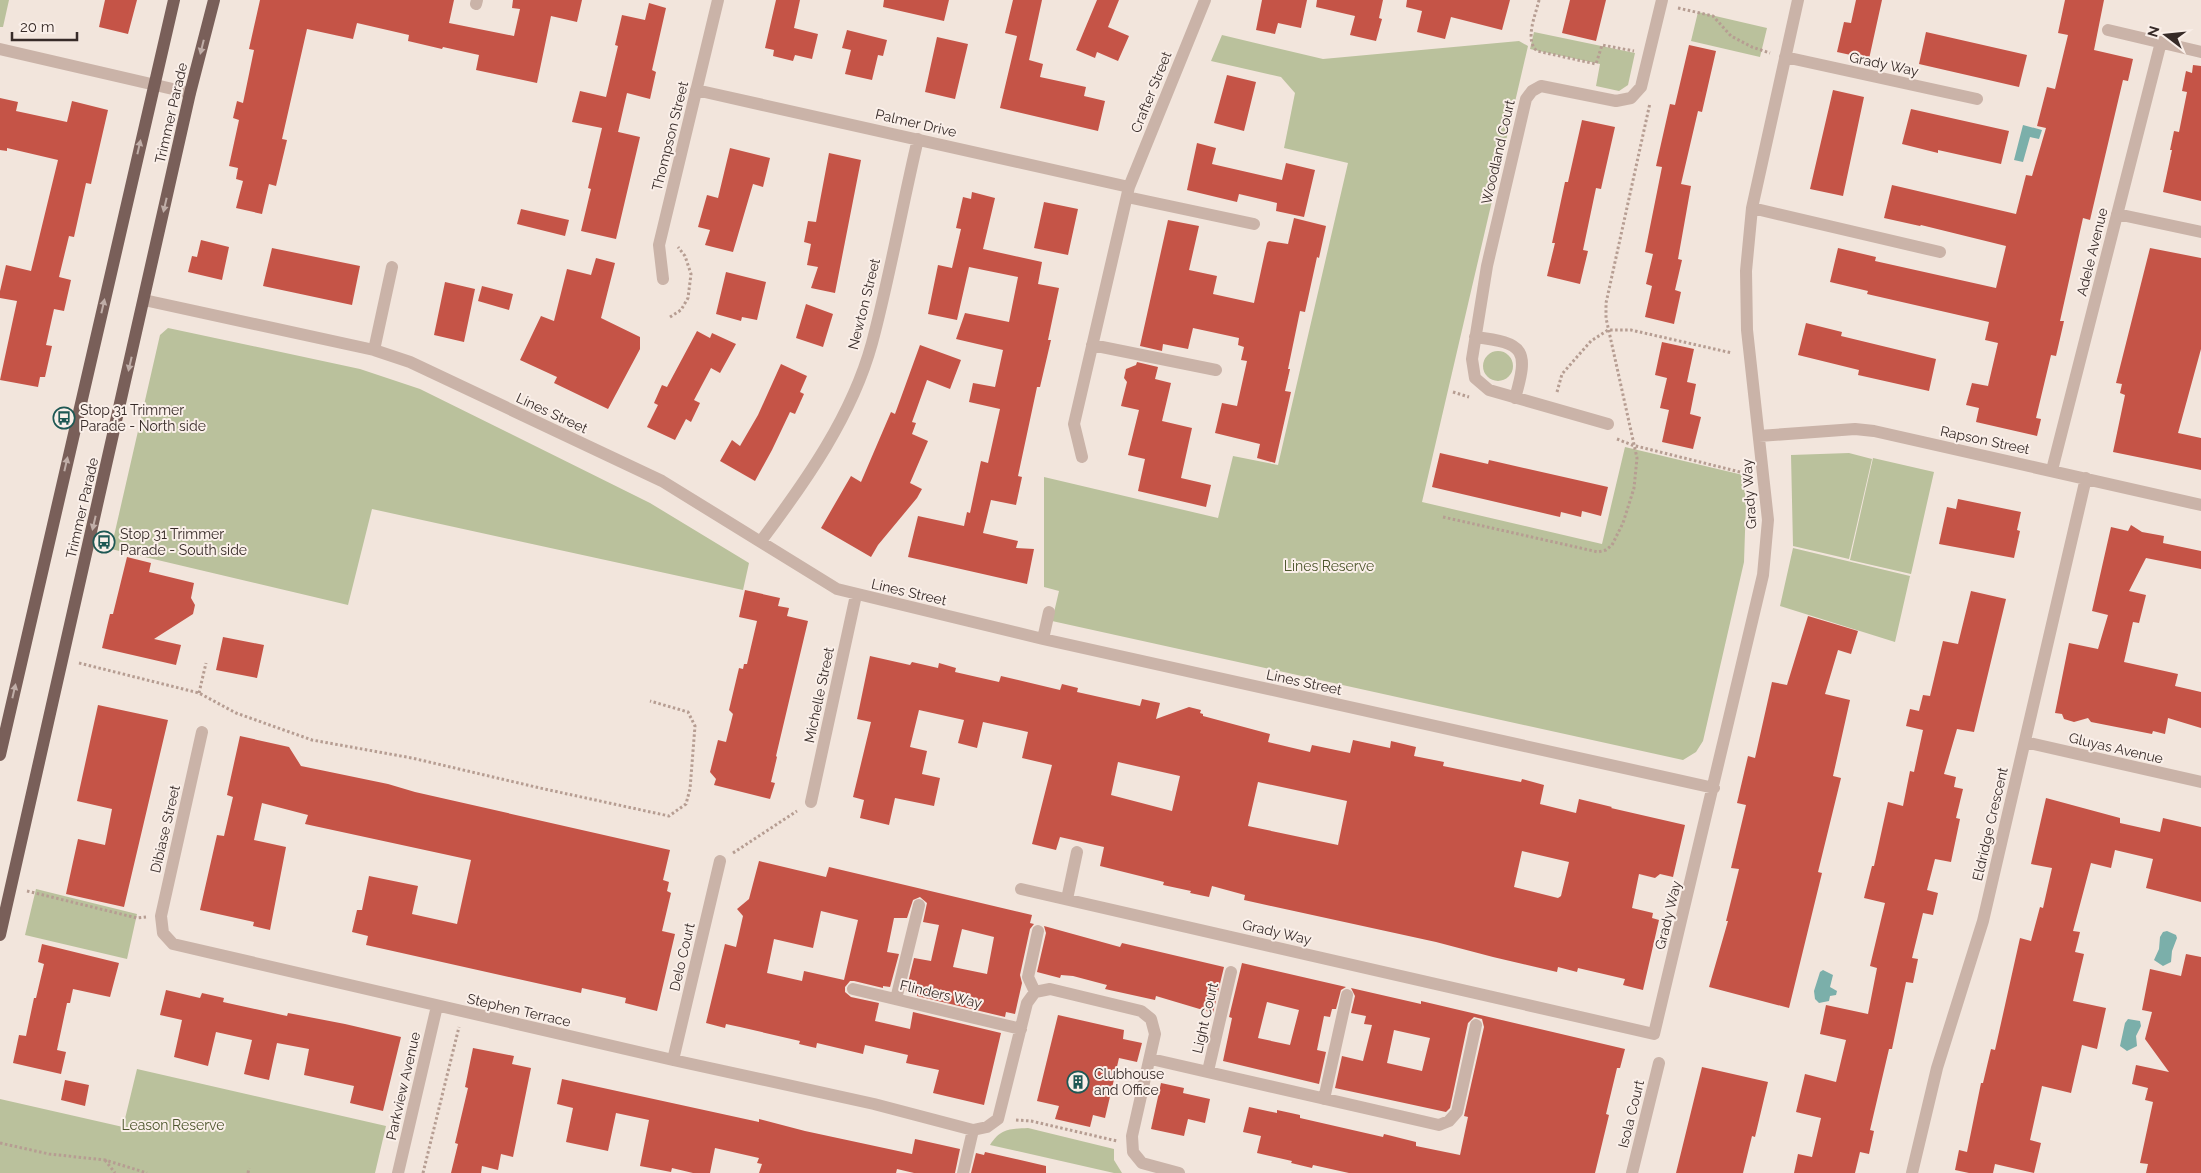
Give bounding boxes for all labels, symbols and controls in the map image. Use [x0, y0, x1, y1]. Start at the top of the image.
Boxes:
scale bar [12, 10, 78, 42]
north arrow [2141, 10, 2191, 60]
text: 20 m [20, 18, 55, 36]
text: N [2144, 24, 2163, 39]
one-way arrow [198, 40, 206, 55]
street label: Crafter Street [1127, 49, 1175, 135]
street label: Grady Way [1848, 49, 1921, 79]
street label: Trimmer Parade [152, 61, 190, 165]
street label: Thompson Street [649, 79, 691, 192]
street label: Woodland Court [1478, 98, 1518, 206]
street label: Palmer Drive [874, 106, 958, 140]
one-way arrow [135, 140, 143, 155]
one-way arrow [161, 198, 169, 213]
street label: Adele Avenue [2073, 206, 2111, 298]
street label: Newton Street [845, 256, 883, 351]
one-way arrow [99, 298, 107, 313]
one-way arrow [126, 357, 134, 372]
street label: Lines Street [514, 390, 590, 437]
place label: Stop 31 Trimmer Parade - North side [80, 402, 206, 434]
bus stop icon: Stop 31 Trimmer Parade - North side [52, 406, 76, 430]
street label: Rapson Street [1939, 423, 2031, 457]
one-way arrow [62, 456, 70, 471]
street label: Trimmer Parade [63, 456, 101, 560]
street label: Grady Way [1739, 458, 1759, 530]
one-way arrow [90, 515, 98, 530]
place label: Stop 31 Trimmer Parade - South side [120, 526, 247, 558]
bus stop icon: Stop 31 Trimmer Parade - South side [92, 530, 116, 554]
park label: Lines Reserve [1284, 558, 1374, 574]
street label: Lines Street [870, 576, 948, 608]
street label: Michelle Street [801, 645, 837, 744]
street label: Lines Street [1265, 666, 1343, 698]
one-way arrow [10, 683, 18, 698]
street label: Gluyas Avenue [2067, 729, 2165, 767]
street label: Eldridge Crescent [1969, 765, 2011, 882]
street label: Dibiase Street [147, 783, 183, 875]
street label: Grady Way [1652, 878, 1684, 951]
street label: Grady Way [1241, 916, 1314, 948]
street label: Delo Court [666, 921, 698, 993]
street label: Flinders Way [898, 977, 984, 1011]
street label: Light Court [1189, 981, 1221, 1055]
street label: Stephen Terrace [466, 990, 572, 1030]
street label: Parkview Avenue [383, 1030, 423, 1142]
place label: Clubhouse and Office [1094, 1066, 1164, 1098]
building icon: Clubhouse and Office [1066, 1070, 1090, 1094]
street label: Isola Court [1615, 1078, 1647, 1150]
park label: Leason Reserve [121, 1117, 225, 1133]

